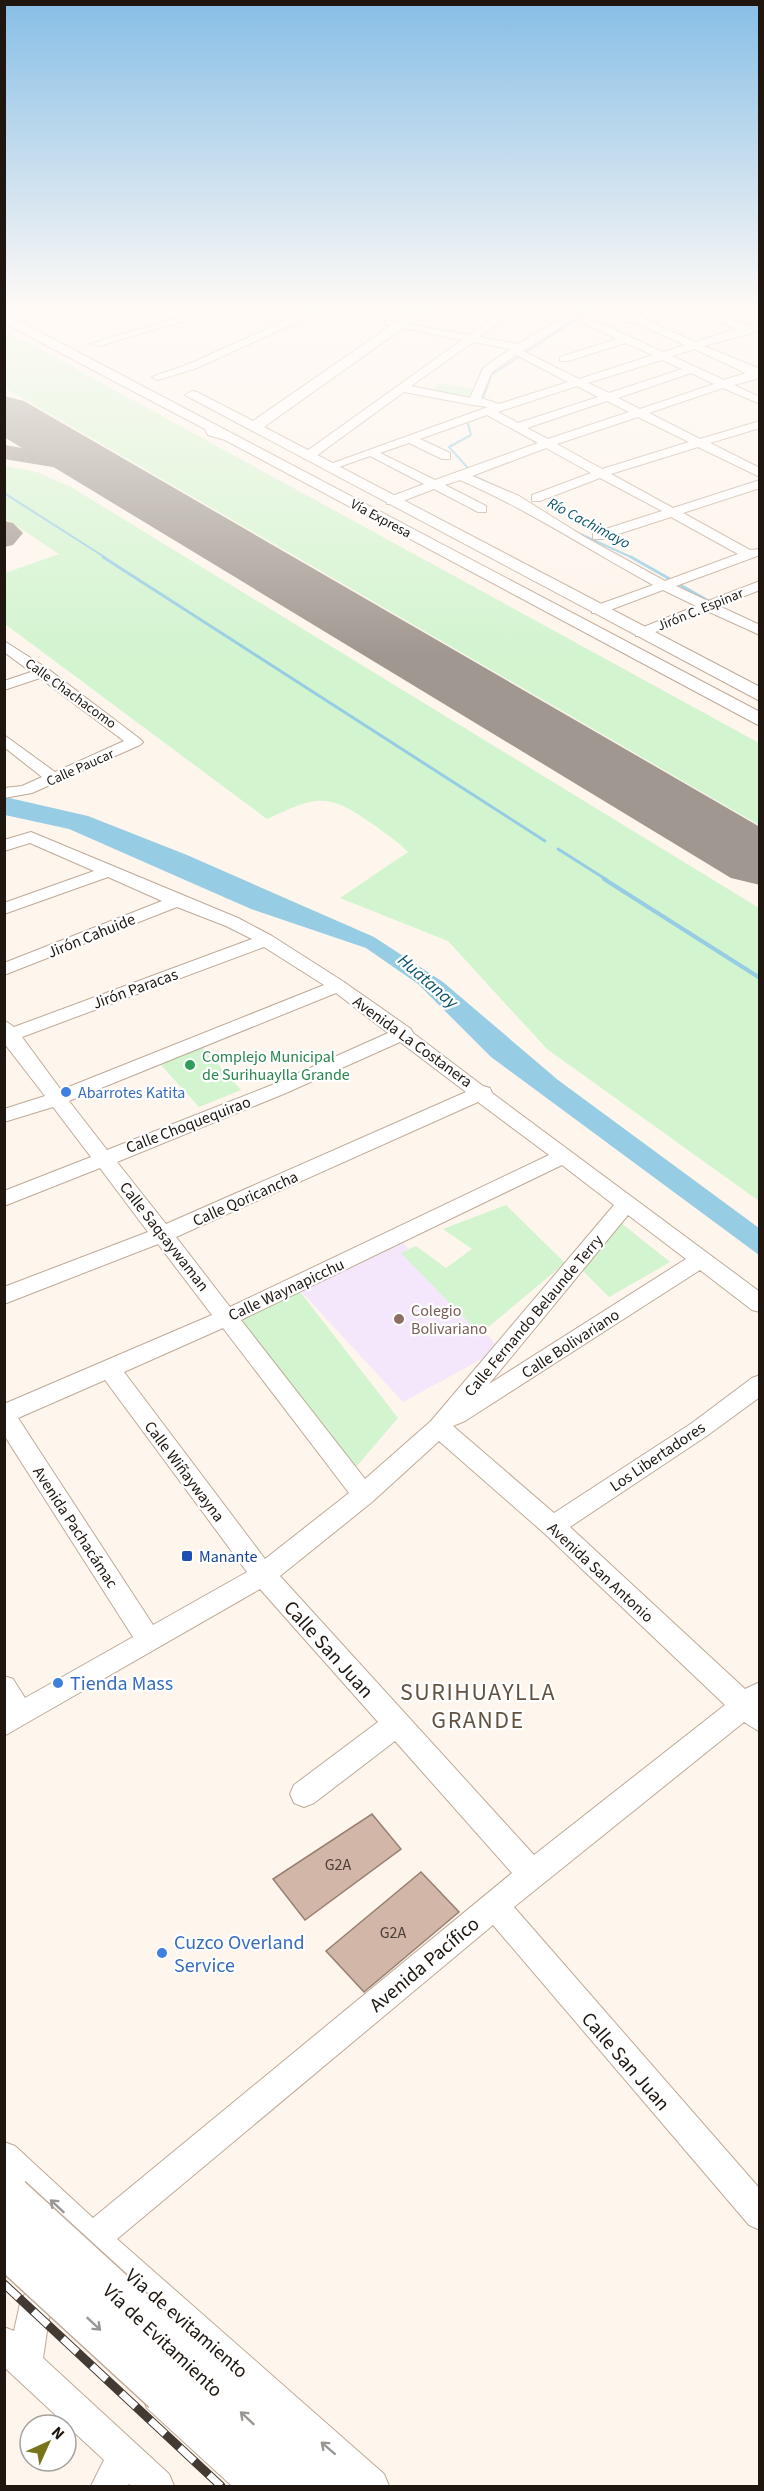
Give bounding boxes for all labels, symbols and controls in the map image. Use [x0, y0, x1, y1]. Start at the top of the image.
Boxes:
water label: Río Cachimayo [544, 493, 634, 554]
street label: Vía Expresa [347, 495, 414, 543]
street label: Jirón C. Espinar [654, 584, 747, 636]
street label: Calle Chachacomo [21, 654, 120, 734]
street label: Calle Paucar [43, 744, 118, 792]
street label: Jirón Cahuide [44, 908, 139, 964]
water label: Huatanay [392, 948, 464, 1015]
street label: Jirón Paracas [90, 963, 181, 1015]
street label: Avenida La Costanera [348, 991, 477, 1093]
place label: Complejo Municipal de Surihuaylla Grande [202, 1046, 350, 1086]
marker: Complejo Municipal de Surihuaylla Grande [183, 1058, 197, 1072]
place label: Abarrotes Katita [78, 1082, 185, 1104]
marker: Abarrotes Katita [59, 1085, 73, 1099]
street label: Calle Choquequirao [123, 1091, 254, 1159]
street label: Calle Qoricancha [189, 1166, 302, 1232]
street label: Calle Saqsaywaman [114, 1177, 214, 1296]
street label: Calle Fernando Belaunde Terry [459, 1230, 609, 1401]
street label: Calle Waynapicchu [225, 1253, 348, 1326]
place label: Colegio Bolivariano [411, 1300, 487, 1340]
street label: Calle Bolivariano [517, 1304, 624, 1384]
marker: Colegio Bolivariano [392, 1312, 406, 1326]
street label: Calle Wiñaywayna [139, 1417, 229, 1527]
street label: Los Libertadores [605, 1417, 710, 1497]
street label: Avenida Pachacámac [28, 1462, 123, 1593]
street label: Avenida San Antonio [542, 1518, 658, 1628]
place label: Manante [199, 1546, 257, 1568]
marker: Manante [180, 1549, 194, 1563]
street label: Calle San Juan [277, 1595, 380, 1705]
place label: Tienda Mass [70, 1670, 173, 1698]
district label: SURIHUAYLLA GRANDE [400, 1675, 556, 1738]
marker: Tienda Mass [51, 1676, 65, 1690]
house number: G2A [325, 1854, 352, 1876]
street label: Avenida Pacífico [364, 1910, 486, 2019]
house number: G2A [380, 1922, 407, 1944]
place label: Cuzco Overland Service [174, 1929, 305, 1980]
marker: Cuzco Overland Service [155, 1946, 169, 1960]
street label: Calle San Juan [574, 2006, 676, 2117]
one-way arrow [49, 2199, 64, 2213]
street label: Via de evitamiento [119, 2262, 254, 2385]
street label: Vía de Evitamiento [96, 2278, 229, 2404]
one-way arrow [86, 2317, 101, 2331]
one-way arrow [240, 2411, 255, 2425]
north arrow [18, 2413, 78, 2473]
text: N [46, 2422, 69, 2445]
one-way arrow [321, 2441, 336, 2455]

